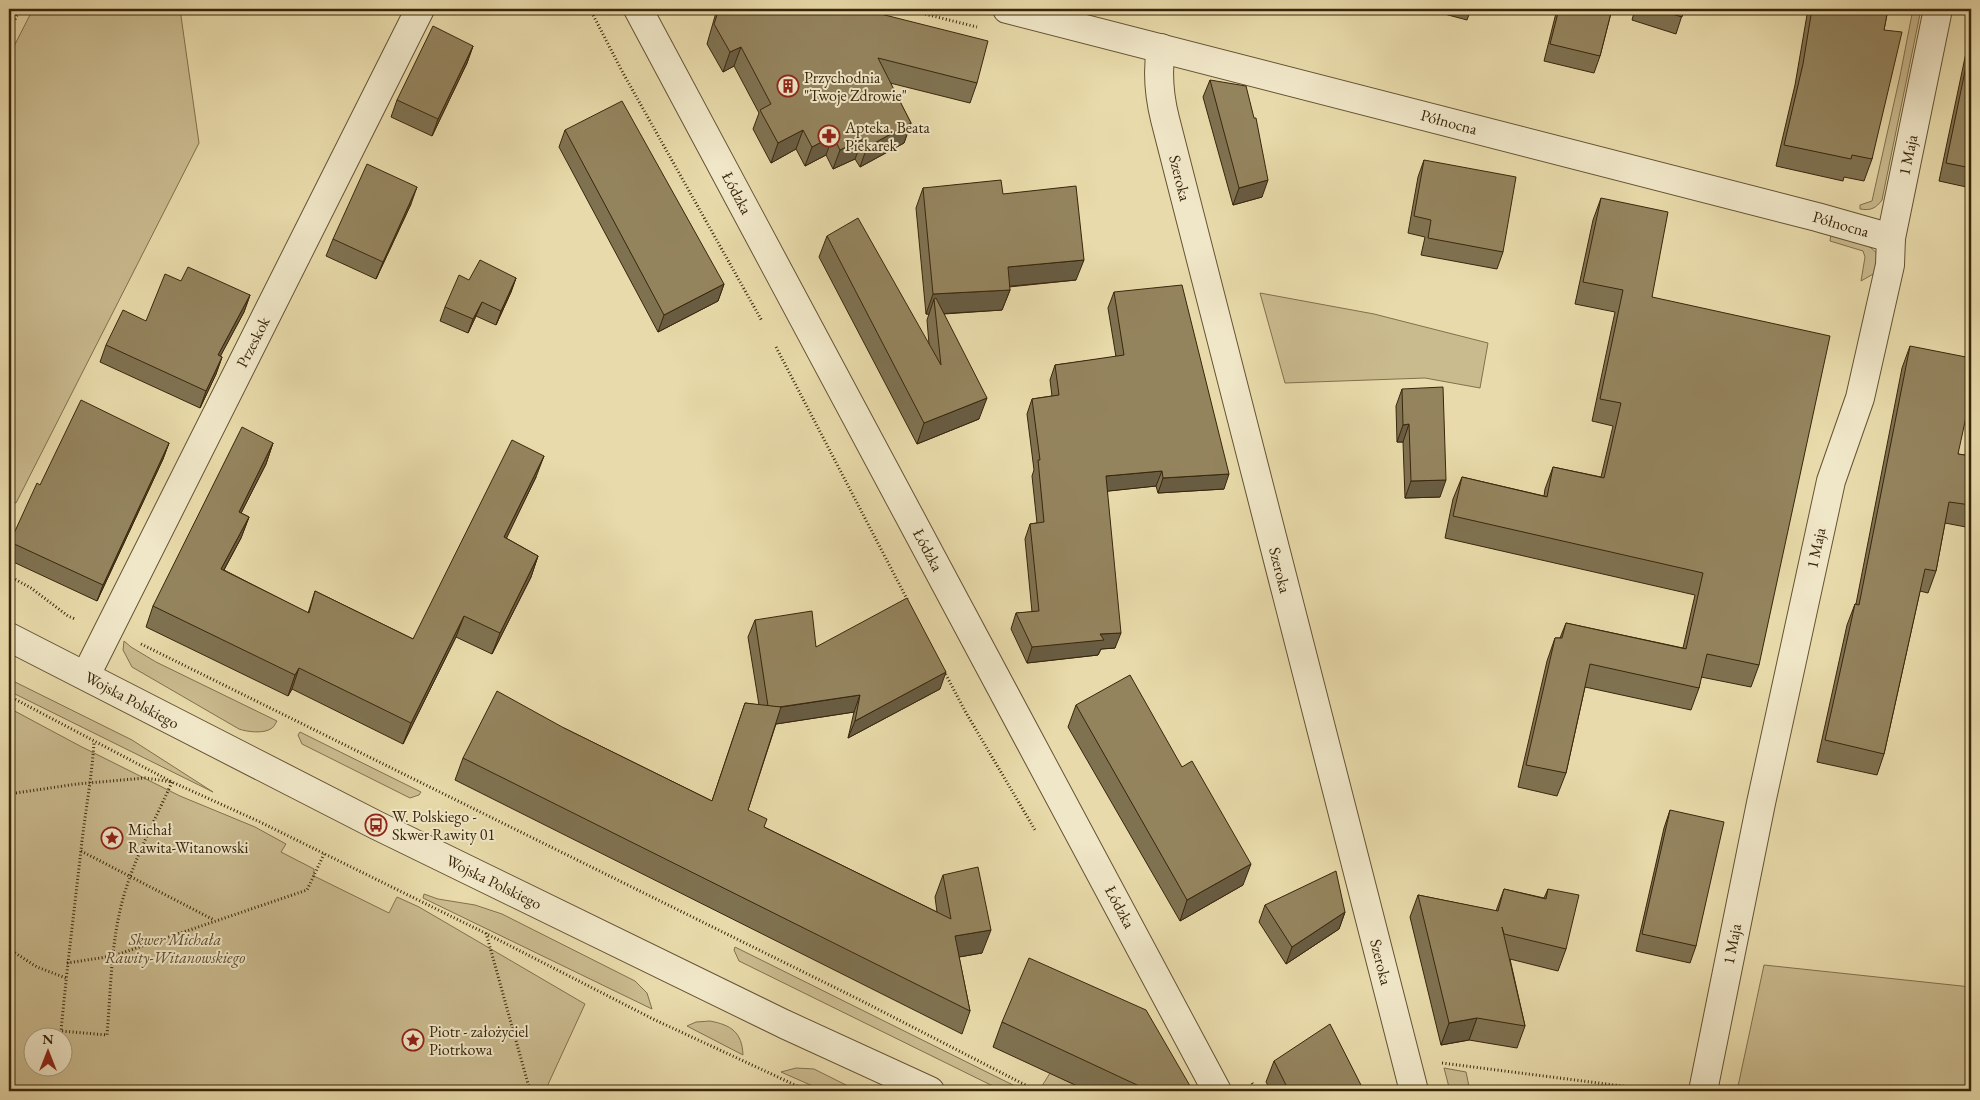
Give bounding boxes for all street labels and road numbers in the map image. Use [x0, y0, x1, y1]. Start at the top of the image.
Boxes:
street label: Północna [1418, 104, 1480, 140]
street label: 1 Maja [1893, 132, 1923, 177]
street label: Szeroka [1164, 153, 1196, 204]
street label: Łódzka [717, 168, 757, 218]
street label: Północna [1810, 206, 1872, 242]
street label: Przeskok [231, 313, 275, 371]
street label: Łódzka [908, 525, 948, 575]
street label: 1 Maja [1801, 525, 1831, 570]
street label: Szeroka [1264, 545, 1296, 596]
street label: Wojska Polskiego [81, 666, 183, 734]
street label: Wojska Polskiego [443, 850, 545, 914]
street label: Łódzka [1100, 882, 1140, 932]
street label: 1 Maja [1718, 921, 1746, 966]
street label: Szeroka [1365, 937, 1397, 988]

